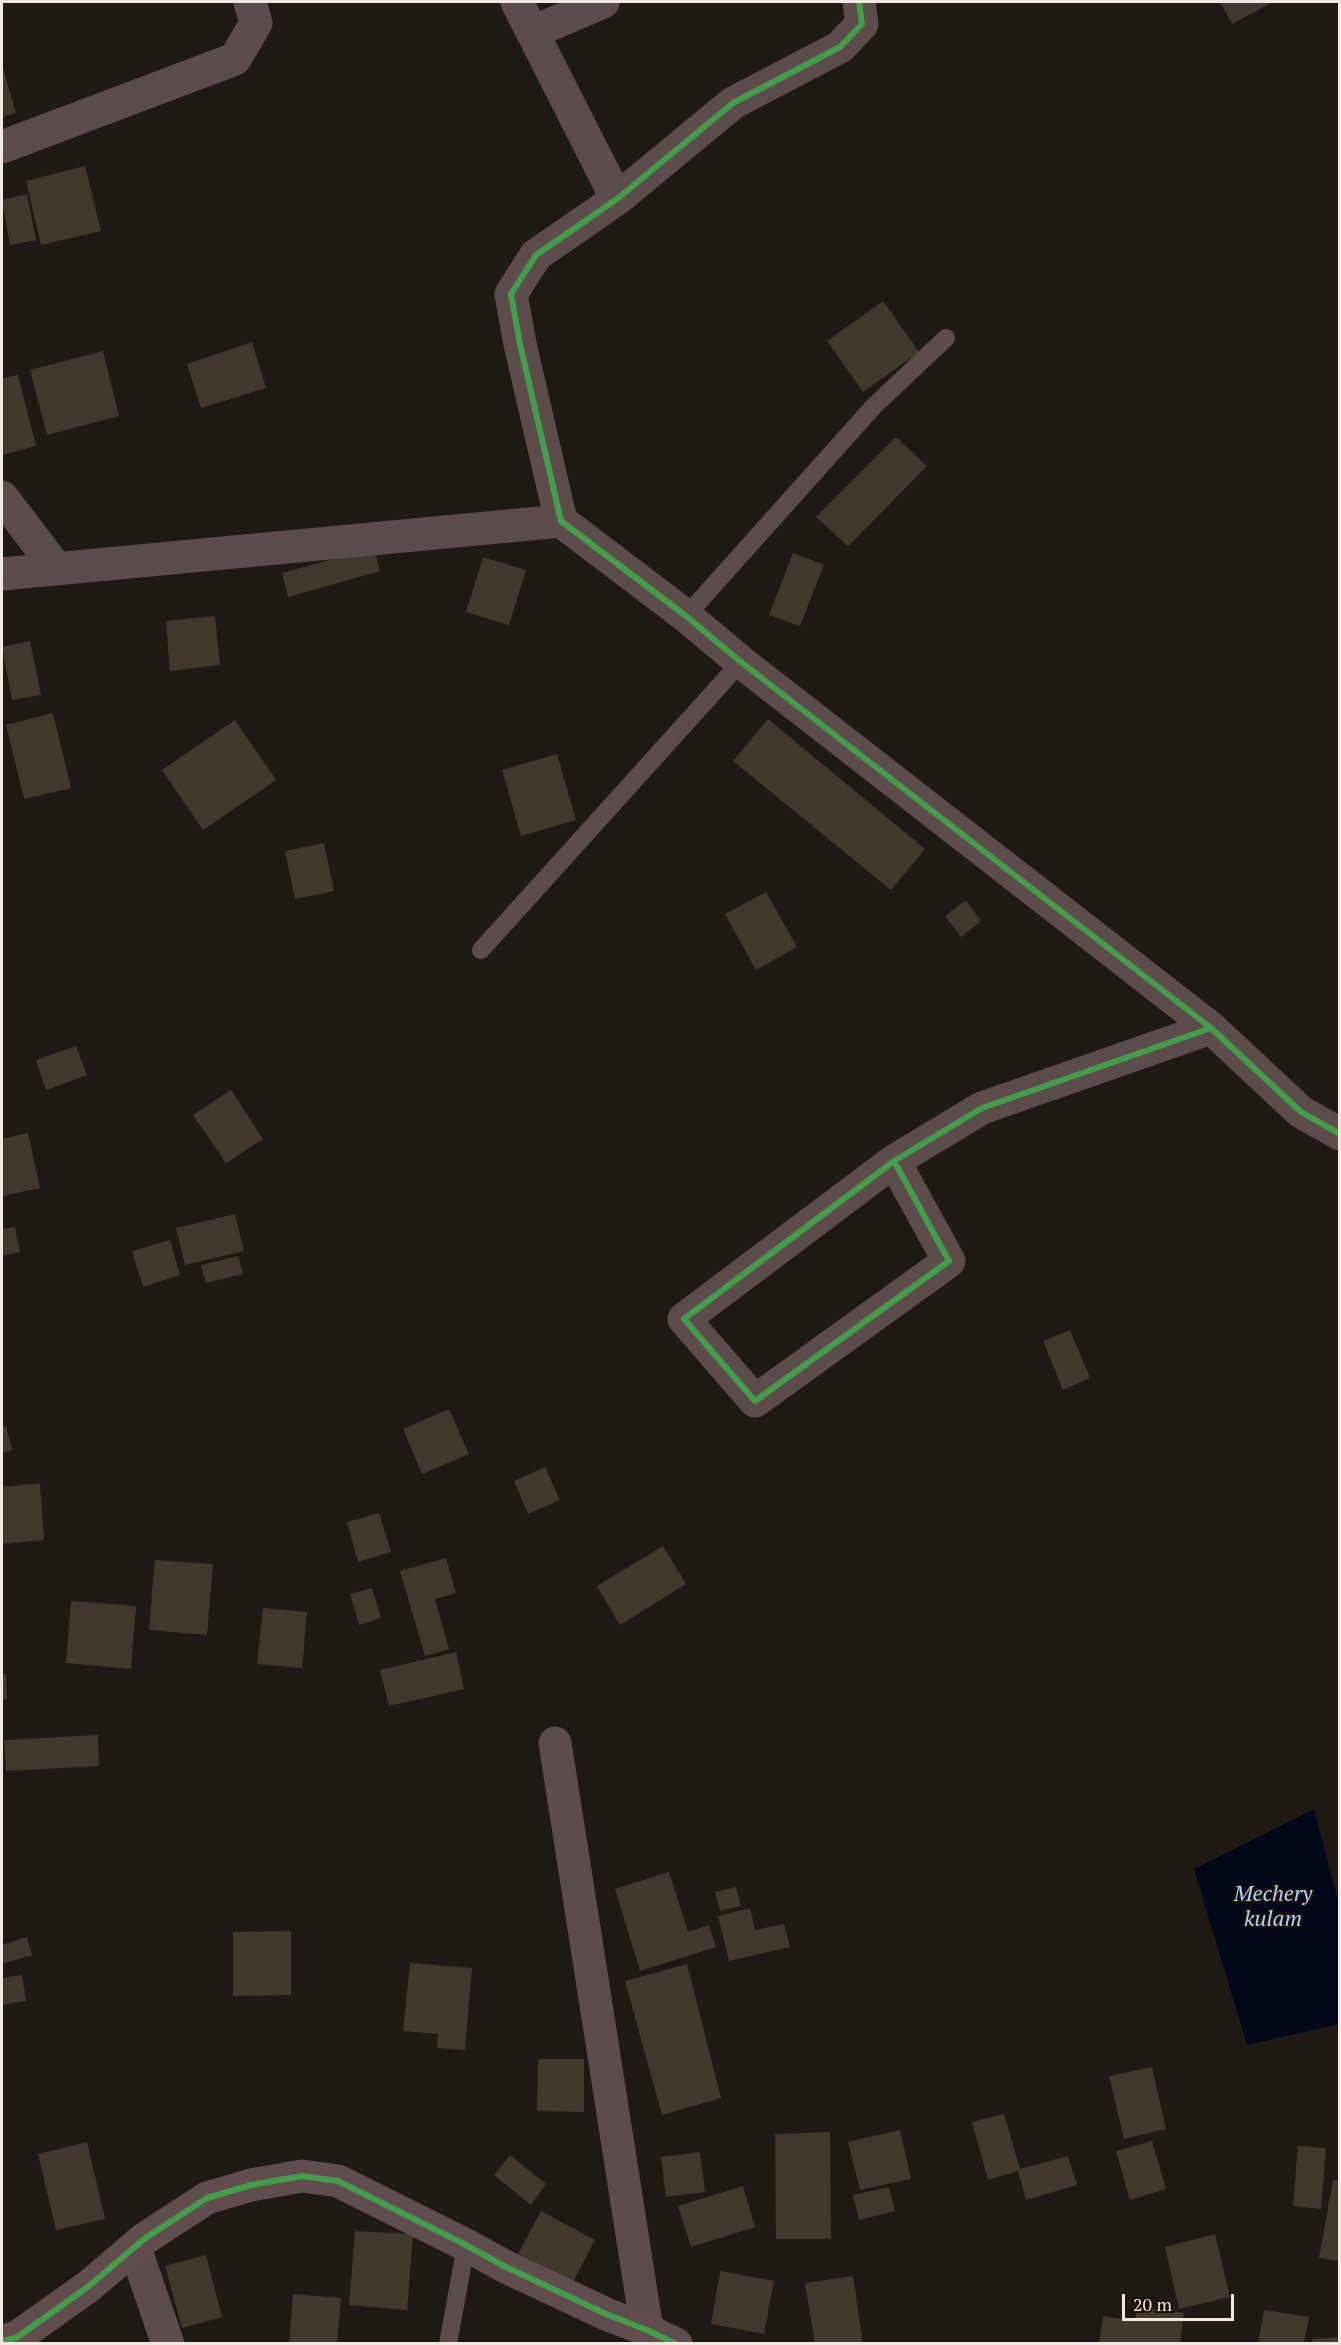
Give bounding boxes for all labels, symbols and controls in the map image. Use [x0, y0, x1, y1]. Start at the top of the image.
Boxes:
water label: Mechery kulam [1234, 1882, 1312, 1934]
scale bar [1125, 2282, 1238, 2320]
text: 20 m [1133, 2292, 1172, 2316]

